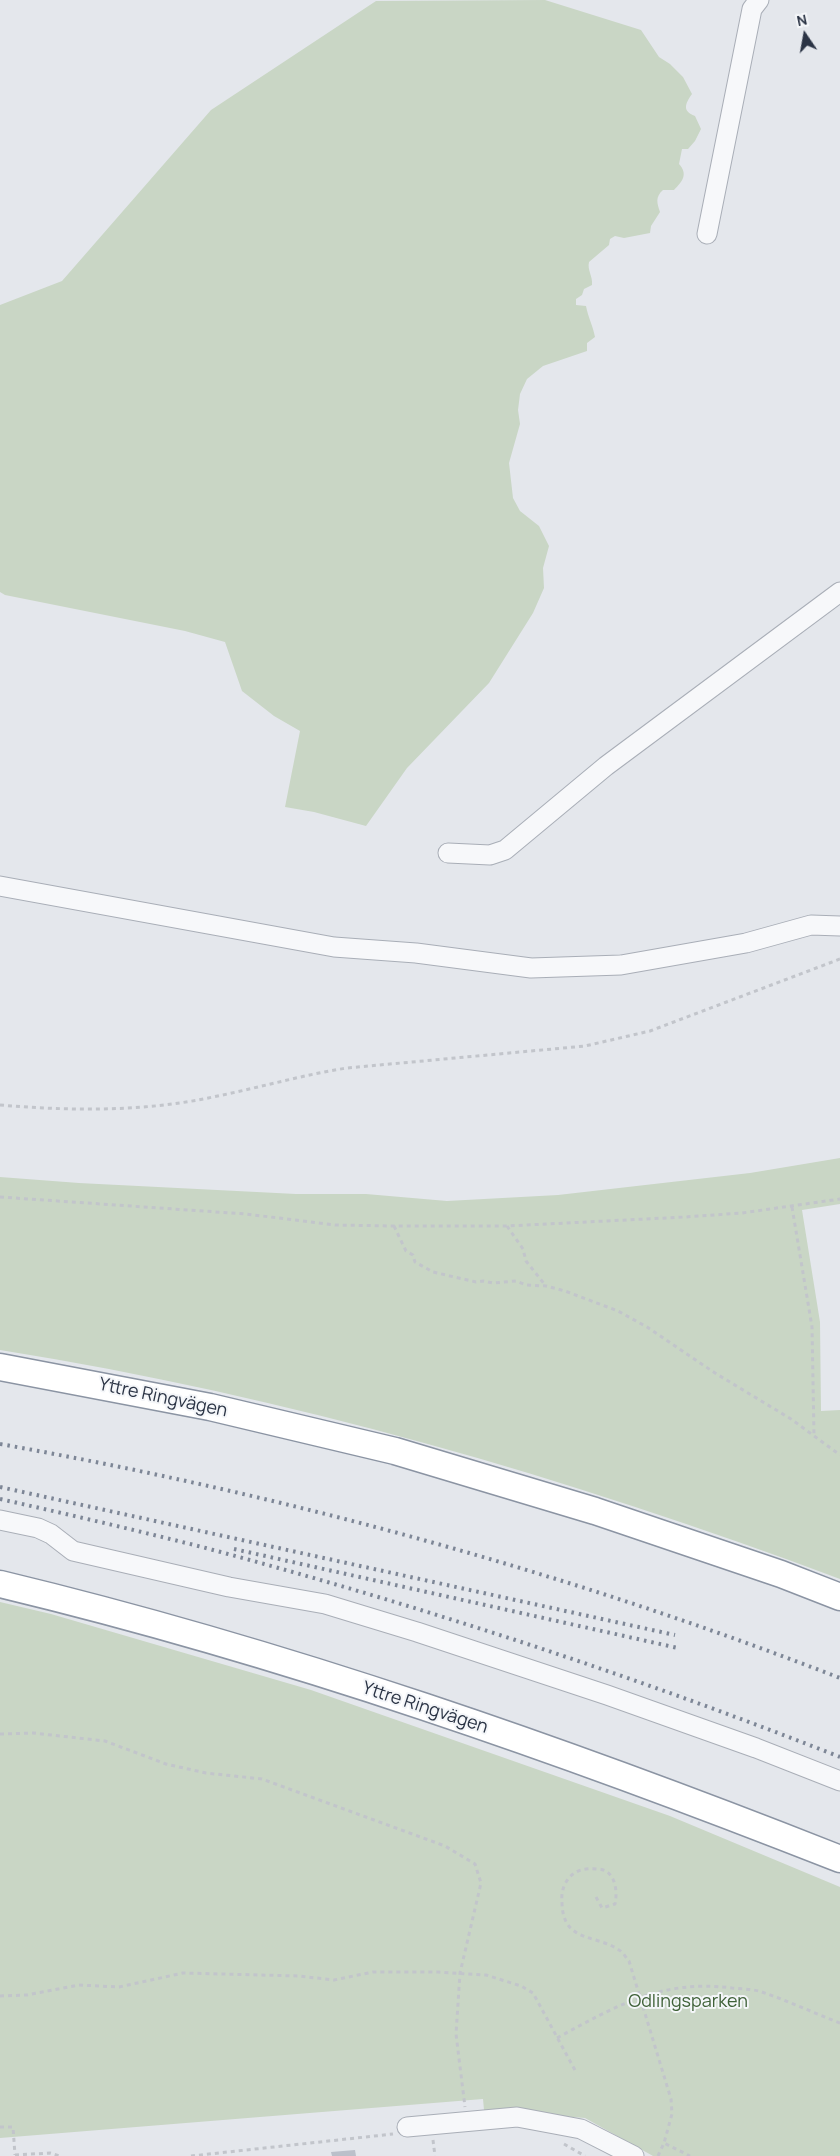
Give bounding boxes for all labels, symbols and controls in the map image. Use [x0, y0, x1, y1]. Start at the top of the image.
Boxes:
north arrow [780, 10, 830, 60]
text: N [795, 10, 809, 30]
street label: Yttre Ringvägen [97, 1374, 229, 1422]
street label: Yttre Ringvägen [359, 1678, 491, 1738]
park label: Odlingsparken [628, 1991, 748, 2013]

